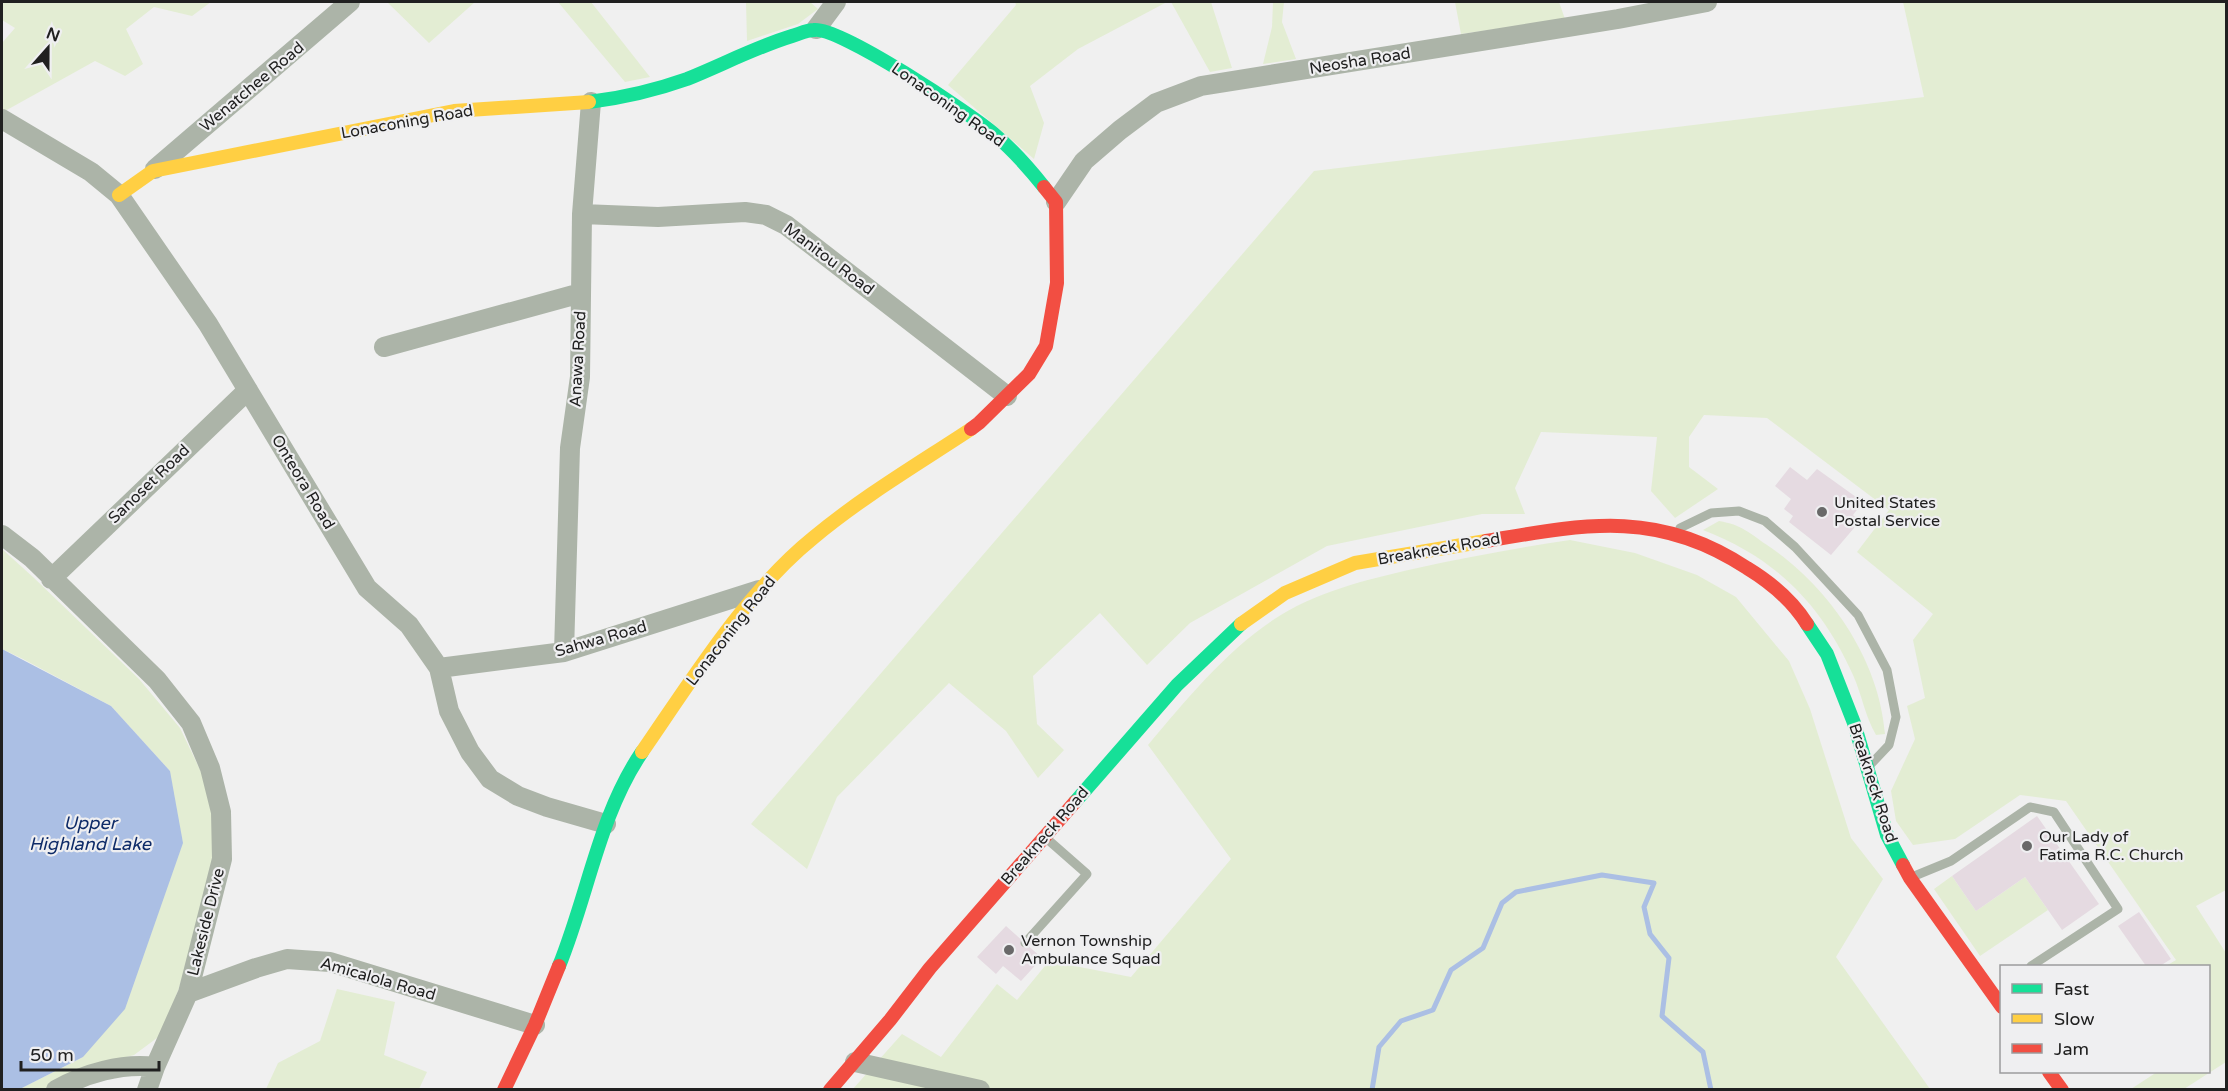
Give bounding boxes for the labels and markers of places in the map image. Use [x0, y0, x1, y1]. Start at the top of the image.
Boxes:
place label: United States Postal Service [1834, 493, 1940, 531]
marker: United States Postal Service [1815, 505, 1829, 519]
place label: Our Lady of Fatima R.C. Church [2039, 827, 2184, 865]
marker: Our Lady of Fatima R.C. Church [2020, 839, 2034, 853]
place label: Vernon Township Ambulance Squad [1021, 931, 1161, 969]
marker: Vernon Township Ambulance Squad [1002, 943, 1016, 957]

